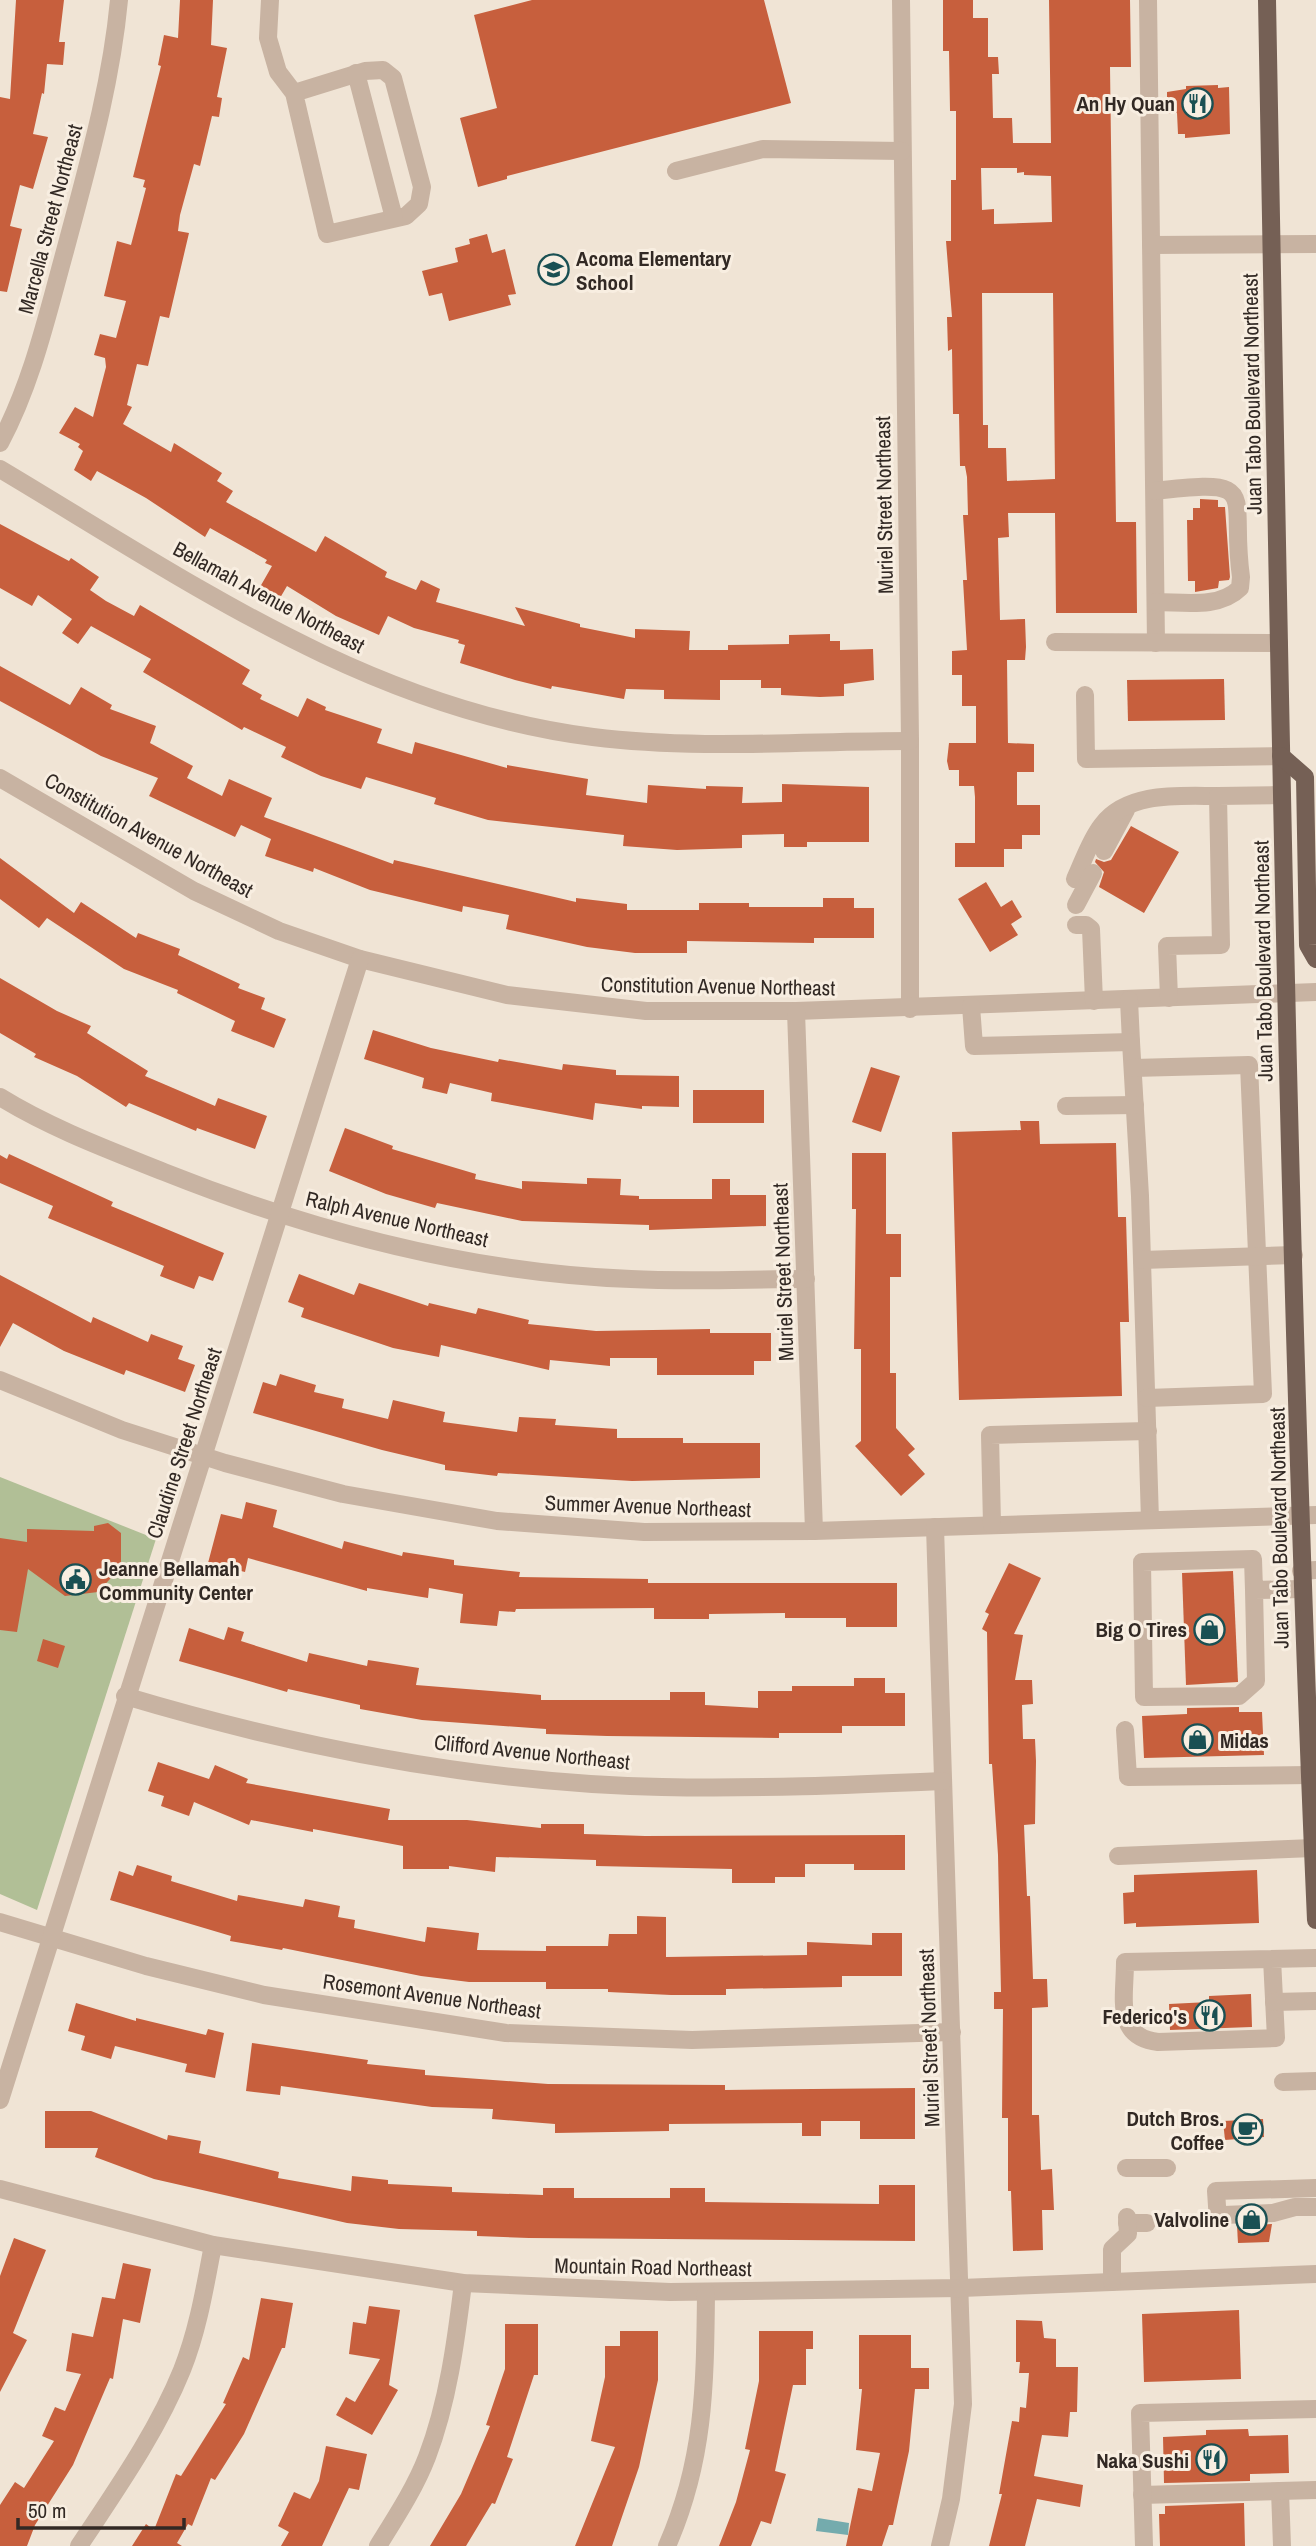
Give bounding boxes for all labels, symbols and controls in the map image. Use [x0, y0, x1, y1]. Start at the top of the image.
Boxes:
restaurant icon: An Hy Quan [1181, 86, 1215, 120]
place label: An Hy Quan [1076, 89, 1175, 118]
street label: Marcella Street Northeast [11, 121, 89, 317]
place label: Acoma Elementary School [576, 244, 731, 297]
school or university icon: Acoma Elementary School [536, 253, 570, 287]
street label: Juan Tabo Boulevard Northeast [1235, 273, 1269, 515]
street label: Muriel Street Northeast [868, 416, 900, 594]
street label: Bellamah Avenue Northeast [168, 534, 370, 660]
street label: Constitution Avenue Northeast [40, 766, 259, 905]
street label: Juan Tabo Boulevard Northeast [1246, 840, 1280, 1082]
street label: Constitution Avenue Northeast [601, 969, 836, 1003]
street label: Muriel Street Northeast [765, 1182, 801, 1361]
street label: Ralph Avenue Northeast [303, 1184, 491, 1254]
street label: Claudine Street Northeast [139, 1344, 229, 1542]
street label: Juan Tabo Boulevard Northeast [1262, 1407, 1296, 1649]
street label: Summer Avenue Northeast [544, 1488, 752, 1524]
place label: Jeanne Bellamah Community Center [99, 1554, 253, 1607]
public building icon: Jeanne Bellamah Community Center [59, 1563, 93, 1597]
shop icon: Big O Tires [1193, 1612, 1227, 1646]
place label: Big O Tires [1095, 1615, 1187, 1644]
shop icon: Midas [1180, 1723, 1214, 1757]
place label: Midas [1220, 1726, 1269, 1755]
street label: Clifford Avenue Northeast [433, 1727, 631, 1777]
street label: Muriel Street Northeast [911, 1948, 947, 2127]
street label: Rosemont Avenue Northeast [321, 1966, 543, 2026]
restaurant icon: Federico's [1193, 1999, 1227, 2033]
place label: Federico's [1102, 2002, 1187, 2031]
place label: Dutch Bros. Coffee [1126, 2104, 1224, 2157]
cafe icon: Dutch Bros. Coffee [1230, 2113, 1264, 2147]
shop icon: Valvoline [1235, 2202, 1269, 2236]
place label: Valvoline [1154, 2205, 1229, 2234]
street label: Mountain Road Northeast [554, 2251, 752, 2283]
restaurant icon: Naka Sushi [1195, 2443, 1229, 2477]
place label: Naka Sushi [1096, 2446, 1189, 2475]
scale bar [18, 2486, 184, 2530]
text: 50 m [28, 2496, 66, 2525]

